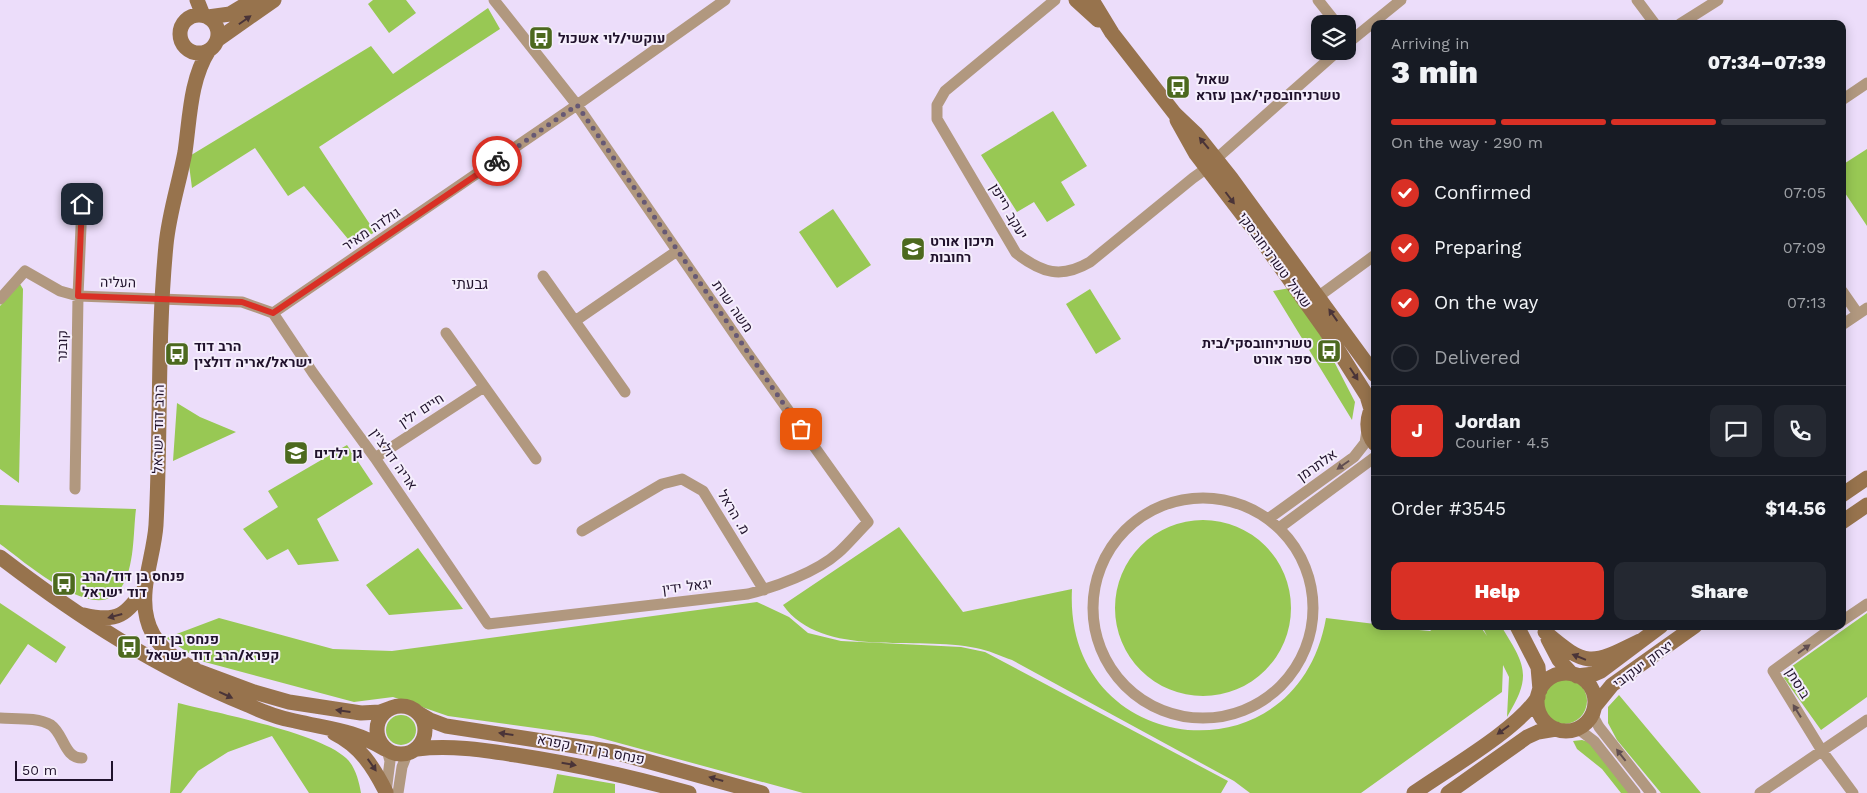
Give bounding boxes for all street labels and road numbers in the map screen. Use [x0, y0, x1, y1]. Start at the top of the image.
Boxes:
street label: יעקב רייפן [987, 180, 1031, 242]
street label: גולדה מאיר [339, 204, 403, 254]
street label: שאול טשרניחובסקי [1235, 209, 1315, 311]
street label: העליה [100, 274, 136, 290]
street label: משה שרת [709, 277, 757, 335]
street label: קובנר [54, 330, 70, 362]
street label: הרב דוד ישראל [149, 384, 167, 474]
street label: חיים ילין [396, 390, 446, 430]
street label: אריה דולצ'ין [367, 425, 421, 493]
street label: אלתרמן [1294, 446, 1340, 484]
street label: מ. הראל [715, 487, 753, 537]
street label: יגאל ידין [661, 575, 713, 597]
street label: יצחק יעקובי [1610, 637, 1676, 691]
street label: בוסתן [1782, 665, 1814, 702]
street label: פנחס בן דוד קפרא [536, 731, 646, 767]

